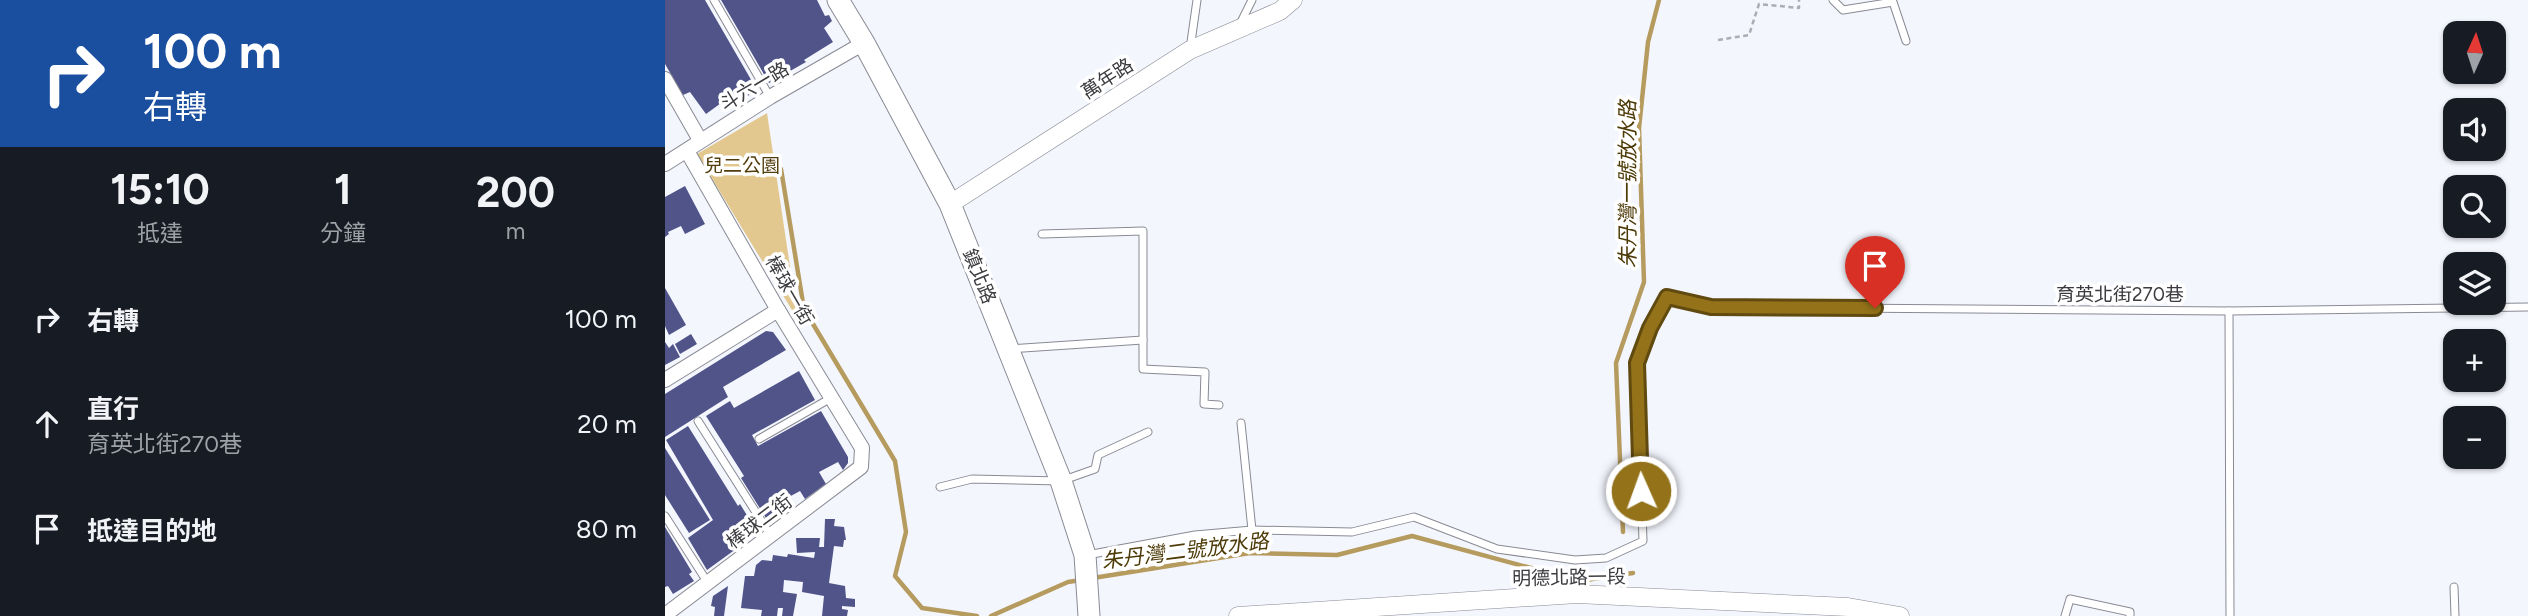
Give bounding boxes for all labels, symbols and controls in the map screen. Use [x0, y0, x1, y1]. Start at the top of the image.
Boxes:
text: 100 m [143, 21, 282, 80]
north arrow [2443, 21, 2506, 84]
map controls [2443, 21, 2506, 469]
icon: right [28, 28, 119, 119]
street label: 萬年路 [1077, 53, 1137, 104]
street label: 斗六一路 [716, 57, 793, 116]
text: 右轉 [143, 88, 207, 126]
water label: 朱丹灣一號放水路 [1615, 98, 1640, 268]
button: sound [2443, 98, 2506, 161]
park label: 兒二公園 [704, 154, 780, 177]
text: 15:10 [110, 164, 210, 215]
text: 1 [334, 164, 352, 215]
text: 200 [476, 167, 555, 218]
button: search [2443, 175, 2506, 238]
text: m [506, 217, 525, 245]
text: 抵達 [137, 219, 183, 247]
text: 分鐘 [320, 219, 366, 247]
pin [1845, 236, 1905, 308]
street label: 鎮北路 [958, 245, 1001, 307]
icon: arrive [1856, 247, 1894, 285]
street label: 棒球一街 [761, 252, 819, 329]
button: layers [2443, 252, 2506, 315]
street label: 育英北街270巷 [2056, 283, 2184, 306]
icon: right [28, 300, 66, 338]
text: 100 m [564, 303, 637, 335]
text: 右轉 [87, 305, 139, 337]
button: + [2443, 329, 2506, 392]
text: 直行 [87, 393, 139, 425]
icon: ahead [28, 405, 66, 443]
button: − [2443, 406, 2506, 469]
text: 20 m [577, 408, 637, 440]
text: 育英北街270巷 [87, 430, 242, 458]
position arrow [1604, 454, 1678, 528]
street label: 棒球二街 [722, 489, 797, 553]
icon: arrive [28, 510, 66, 548]
text: 80 m [576, 513, 637, 545]
text: 抵達目的地 [87, 515, 217, 547]
water label: 朱丹灣二號放水路 [1100, 528, 1272, 573]
street label: 明德北路一段 [1512, 565, 1626, 590]

